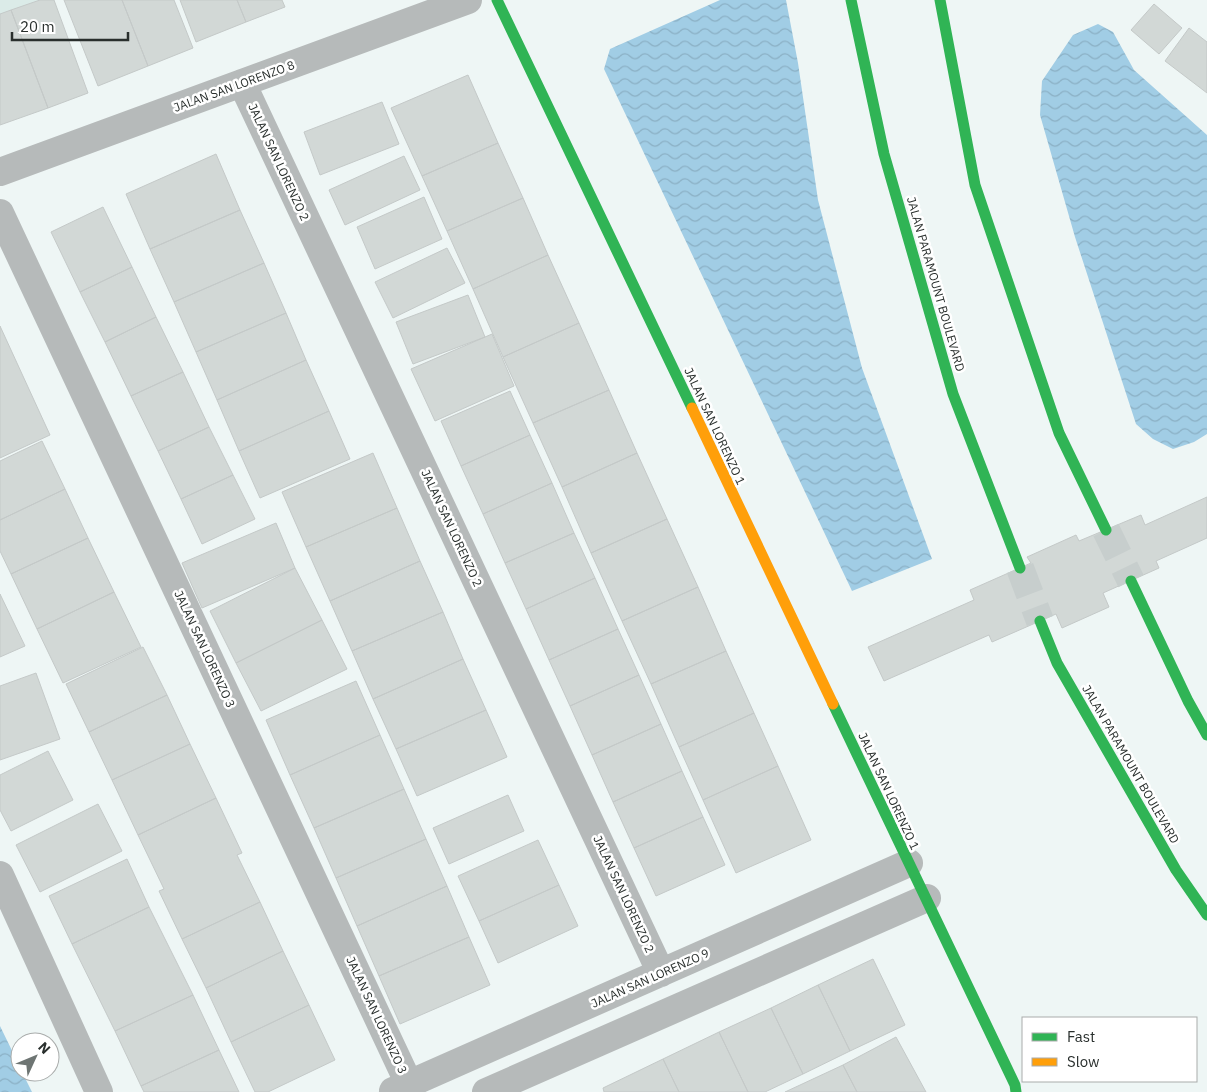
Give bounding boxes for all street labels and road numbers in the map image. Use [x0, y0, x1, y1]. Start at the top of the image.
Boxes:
street label: JALAN SAN LORENZO 8 [171, 57, 297, 115]
street label: JALAN SAN LORENZO 2 [245, 101, 313, 223]
street label: JALAN PARAMOUNT BOULEVARD [904, 195, 968, 373]
street label: JALAN SAN LORENZO 1 [681, 365, 749, 487]
street label: JALAN SAN LORENZO 2 [418, 467, 486, 589]
street label: JALAN SAN LORENZO 3 [171, 588, 239, 710]
street label: JALAN PARAMOUNT BOULEVARD [1079, 682, 1183, 846]
street label: JALAN SAN LORENZO 1 [855, 730, 923, 852]
street label: JALAN SAN LORENZO 2 [590, 833, 658, 955]
street label: JALAN SAN LORENZO 9 [589, 945, 711, 1011]
street label: JALAN SAN LORENZO 3 [343, 954, 411, 1076]

